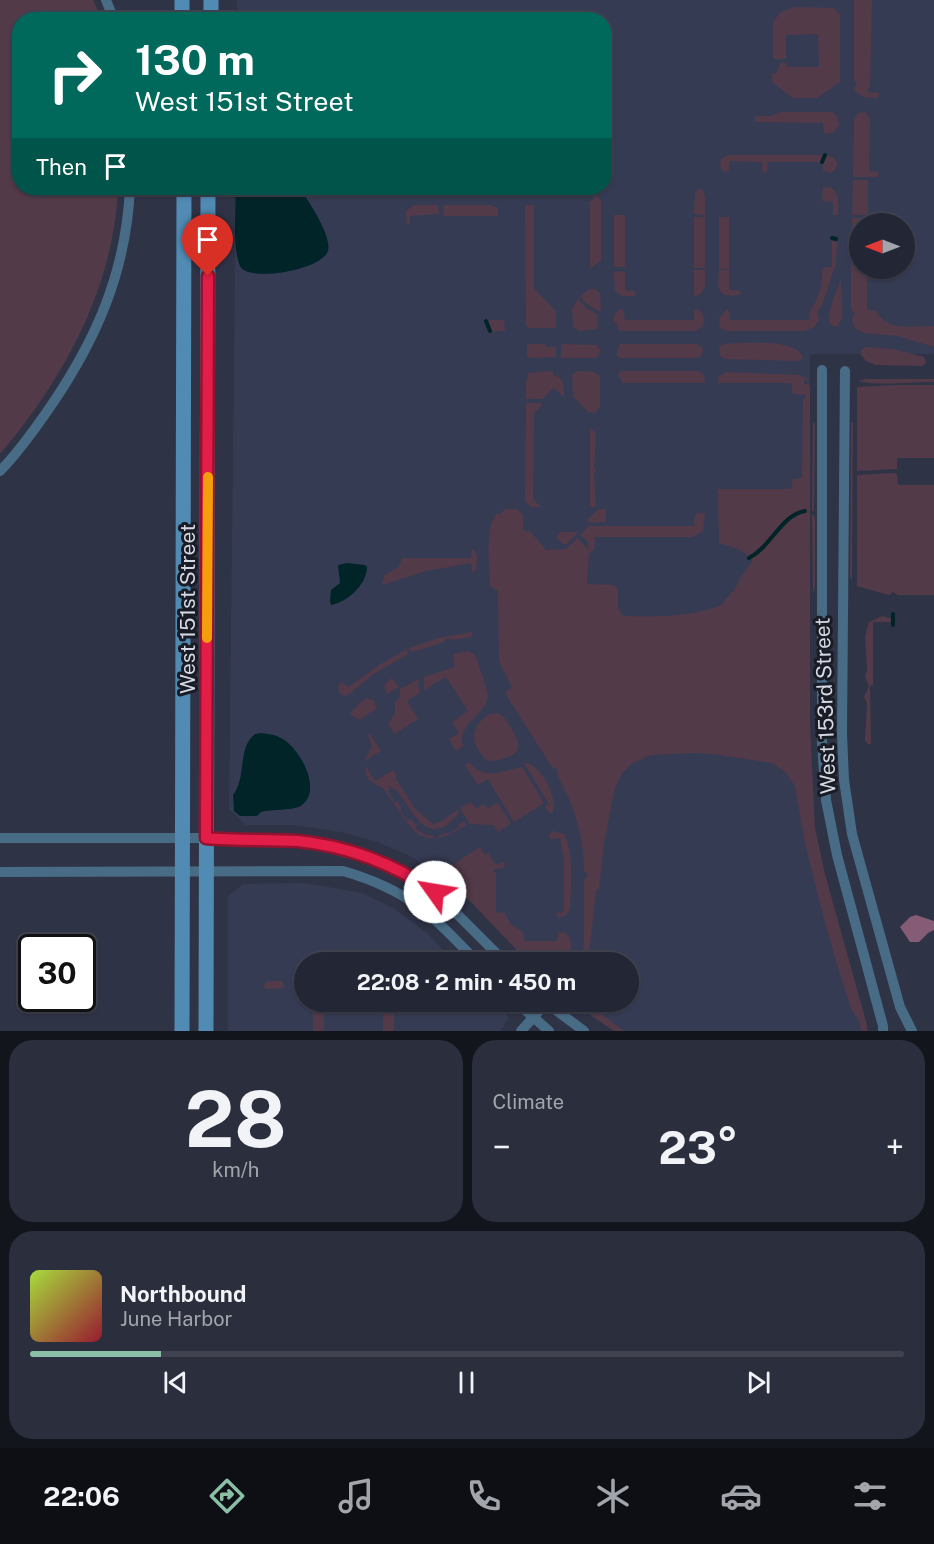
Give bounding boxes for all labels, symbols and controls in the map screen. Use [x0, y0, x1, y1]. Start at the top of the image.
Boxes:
text: 130 m [135, 35, 255, 84]
icon: right [36, 36, 114, 114]
text: West 151st Street [135, 85, 354, 117]
icon: arrive [99, 150, 132, 183]
text: Then [36, 154, 87, 180]
north arrow [849, 213, 915, 279]
map controls [849, 213, 915, 279]
pin [182, 214, 233, 276]
icon: arrive [191, 223, 224, 256]
street label: West 151st Street [175, 524, 200, 694]
street label: West 153rd Street [809, 617, 841, 795]
position arrow [403, 860, 467, 924]
speed limit sign: 30 [18, 934, 96, 1012]
text: 22:08 · 2 min · 450 m [357, 969, 576, 995]
text: 28 [185, 1073, 287, 1165]
text: Climate [493, 1090, 564, 1114]
text: 23° [658, 1121, 738, 1174]
text: − [493, 1128, 511, 1166]
text: + [886, 1128, 904, 1166]
text: km/h [212, 1158, 259, 1182]
text: Northbound [120, 1281, 246, 1307]
text: June Harbor [120, 1307, 232, 1331]
icon: previous [159, 1366, 192, 1399]
icon: pause [450, 1366, 483, 1399]
icon: next [742, 1366, 775, 1399]
icon: directions [206, 1475, 248, 1517]
icon: music [335, 1475, 377, 1517]
icon: phone [463, 1475, 505, 1517]
icon: climate [592, 1475, 634, 1517]
icon: car [720, 1475, 762, 1517]
icon: filters [849, 1475, 891, 1517]
text: 22:06 [43, 1480, 120, 1512]

